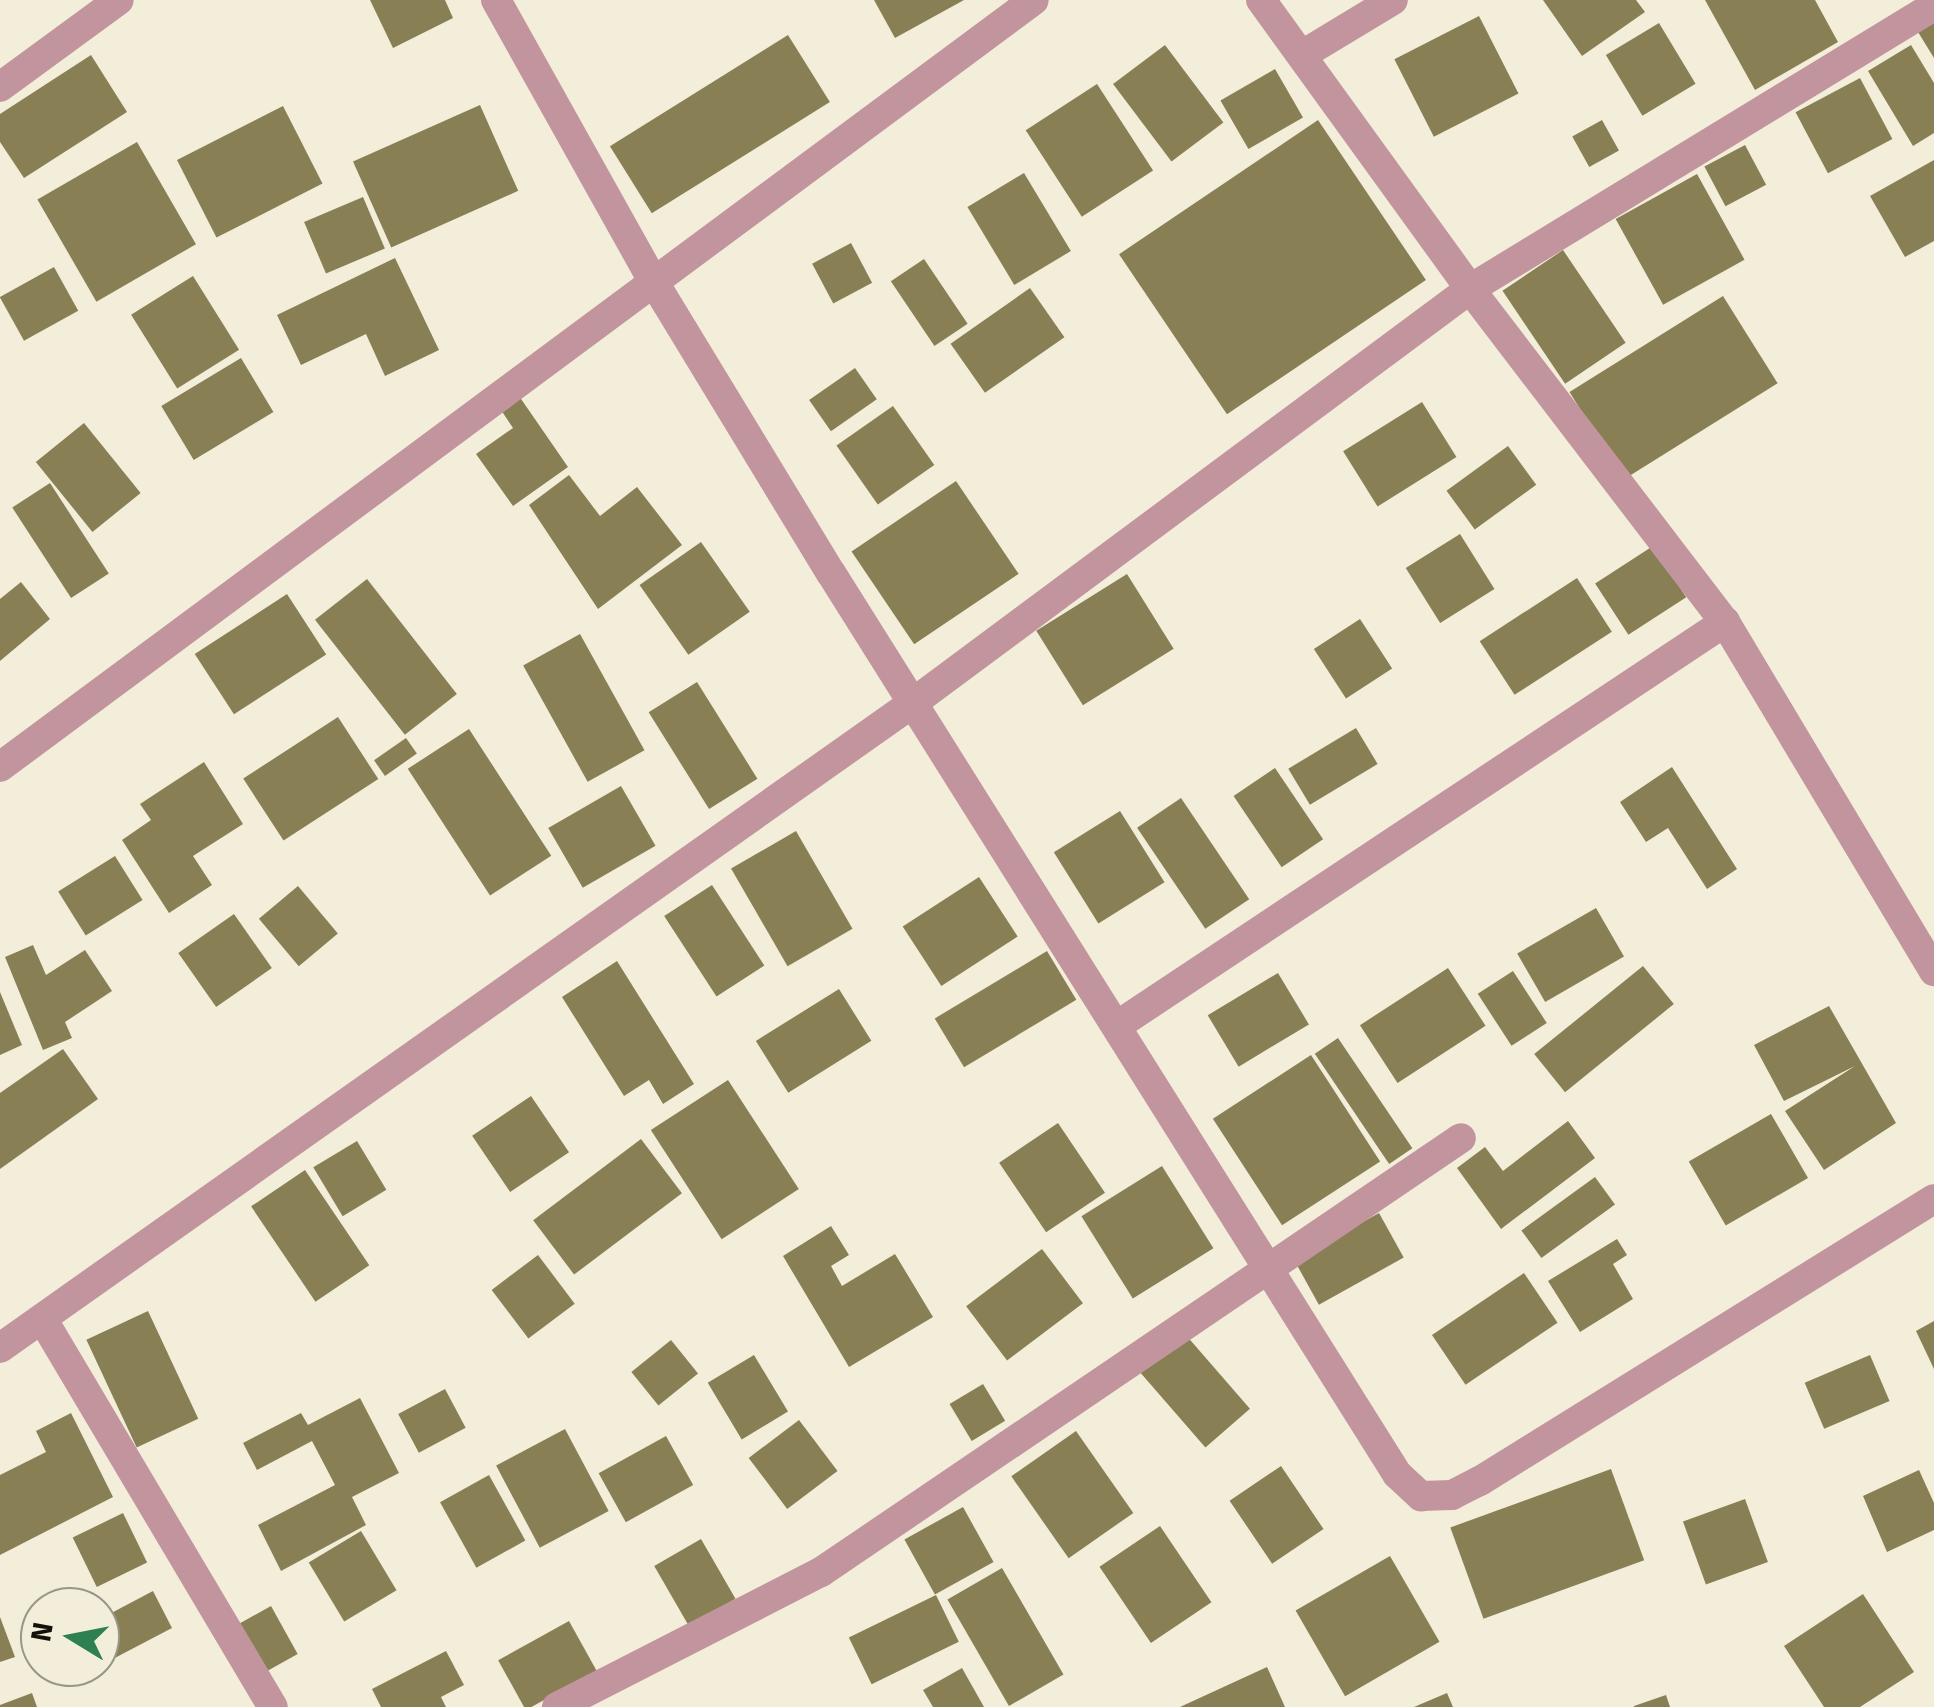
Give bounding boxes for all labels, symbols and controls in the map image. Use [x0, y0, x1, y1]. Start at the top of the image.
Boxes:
north arrow [20, 1587, 120, 1687]
text: N [24, 1620, 60, 1644]

